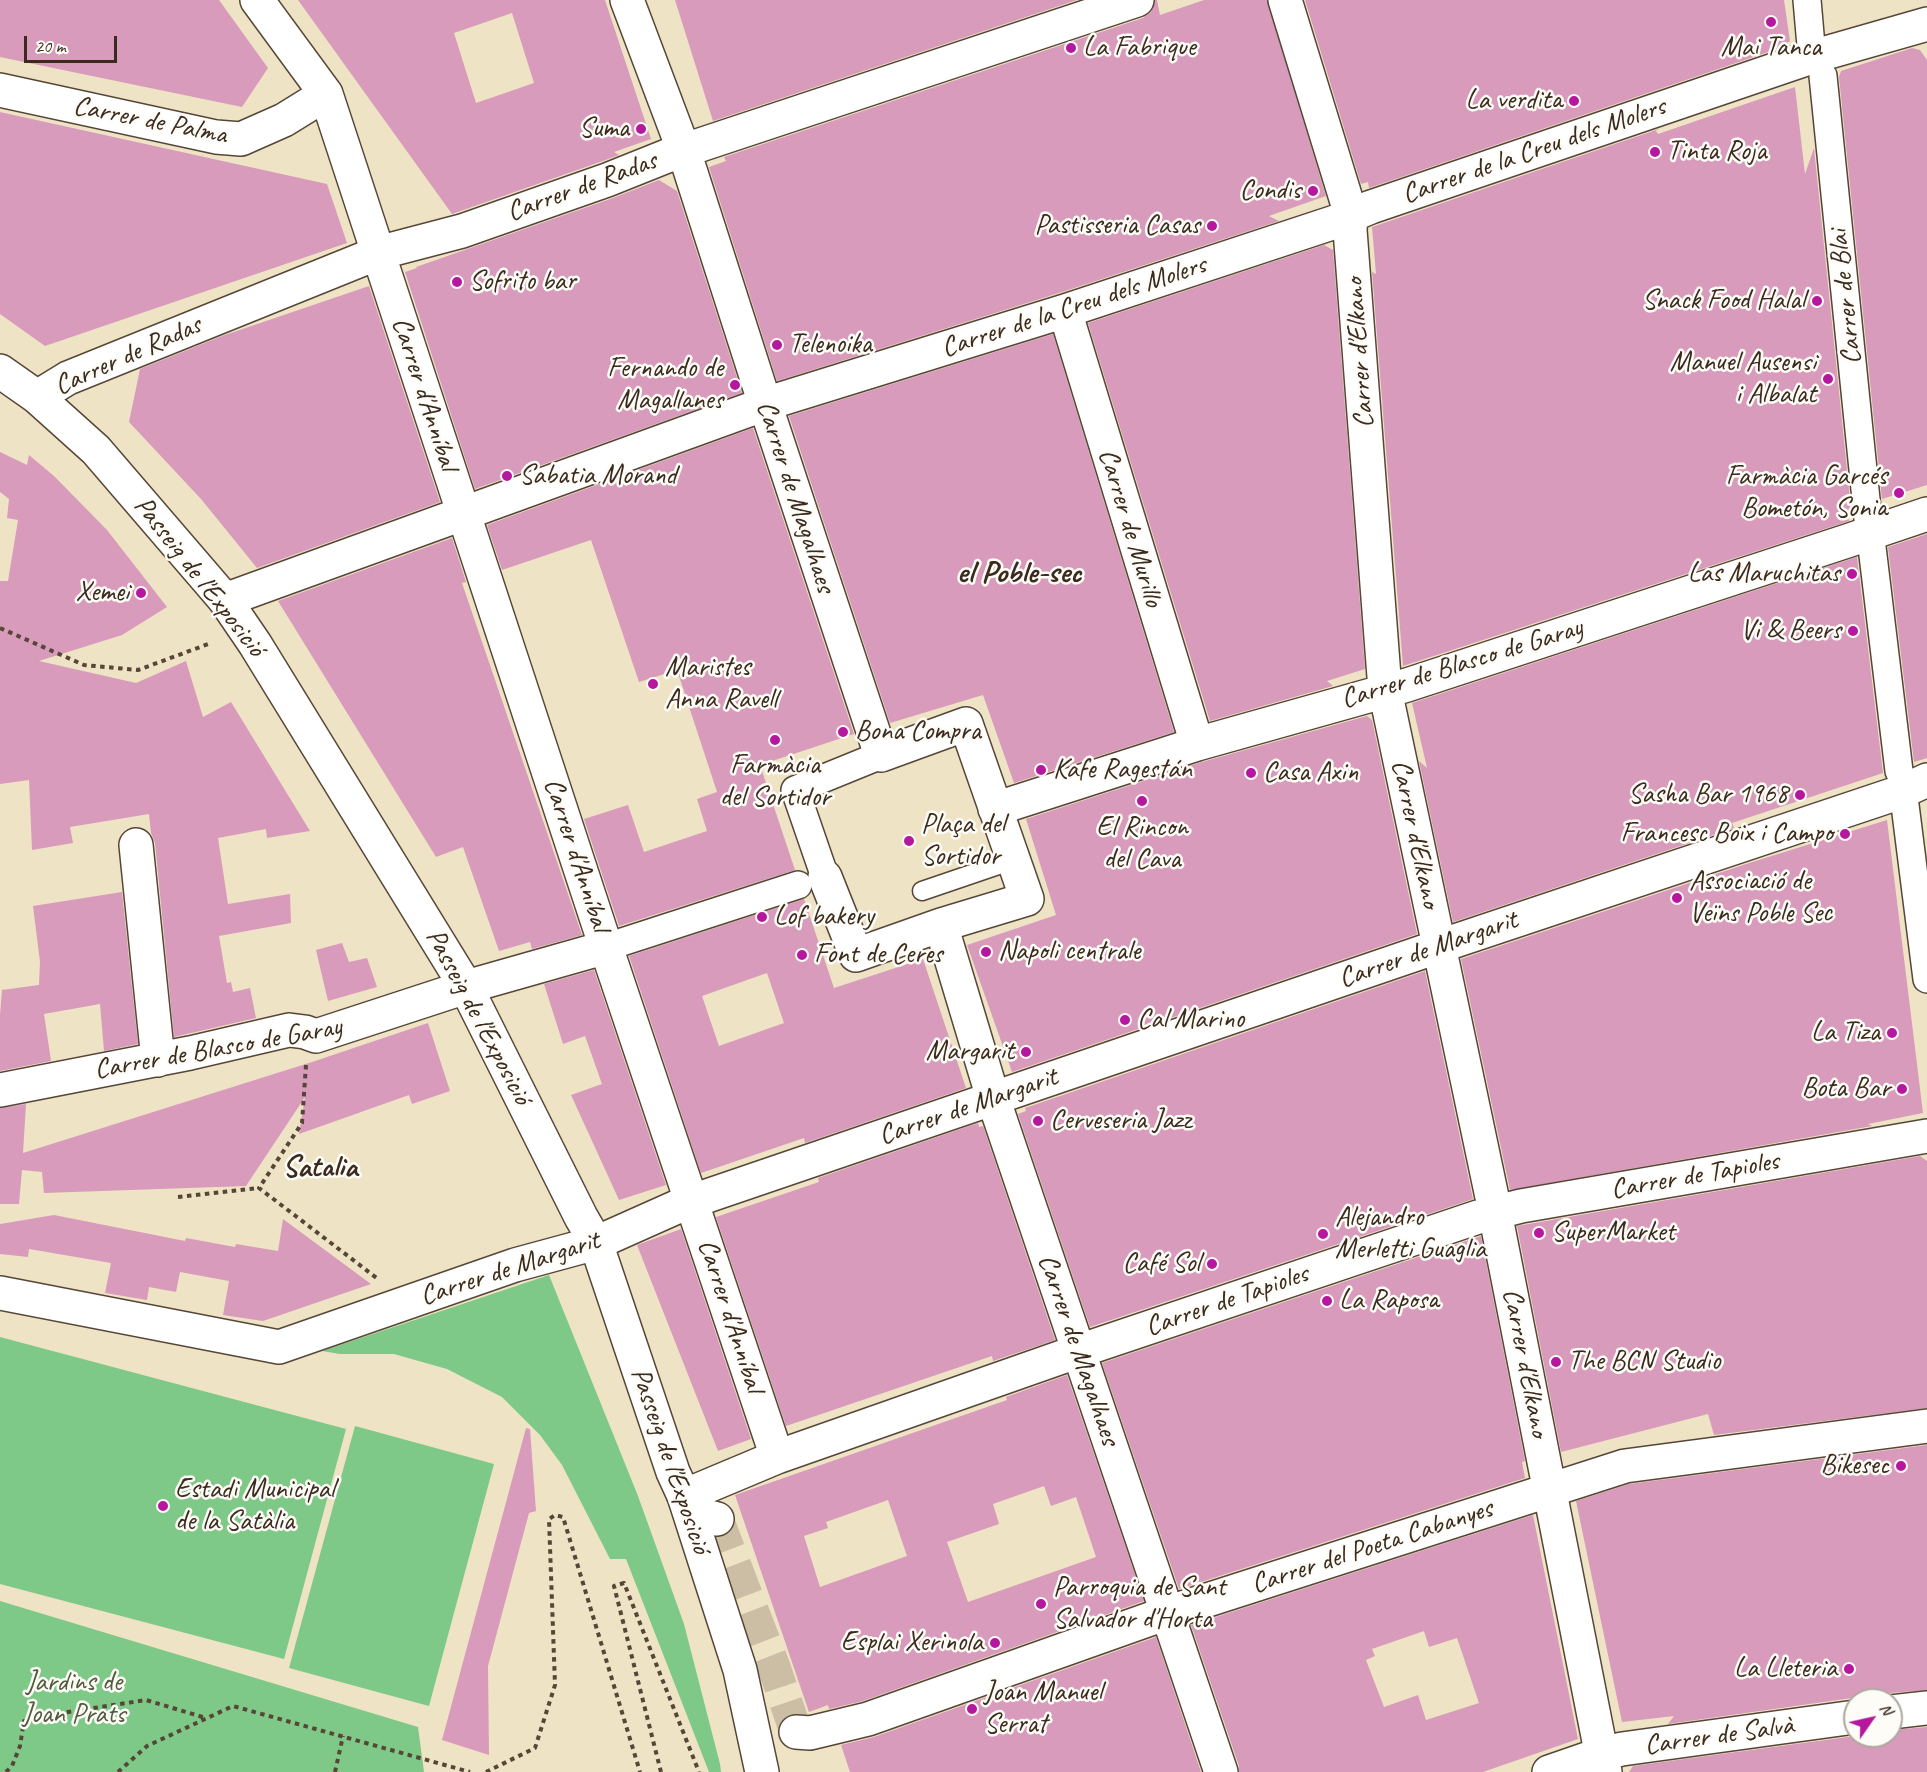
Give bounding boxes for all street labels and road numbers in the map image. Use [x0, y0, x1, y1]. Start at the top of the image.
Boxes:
street label: Carrer de Palma [70, 90, 230, 152]
street label: Carrer de la Creu dels Molers [1398, 90, 1670, 212]
street label: Carrer de Radas [502, 144, 662, 230]
street label: Carrer de Blai [1822, 228, 1870, 366]
street label: Carrer de la Creu dels Molers [937, 248, 1211, 366]
street label: Carrer d'Elkano [1338, 277, 1382, 429]
street label: Carrer de Radas [49, 309, 207, 403]
street label: Carrer d'Anníbal [383, 313, 465, 475]
street label: Carrer de Magalhaes [748, 397, 842, 597]
street label: Carrer de Murillo [1090, 445, 1170, 611]
street label: Passeig de l'Exposició [126, 490, 272, 664]
street label: Carrer de Blasco de Garay [1337, 611, 1587, 717]
street label: Carrer d'Elkano [1383, 757, 1447, 911]
street label: Carrer d'Anníbal [535, 774, 617, 936]
street label: Carrer de Margarit [1334, 904, 1522, 996]
street label: Passeig de l'Exposició [418, 923, 538, 1111]
street label: Carrer de Blasco de Garay [92, 1011, 344, 1087]
street label: Carrer de Margarit [874, 1061, 1062, 1153]
street label: Carrer de Tapioles [1608, 1145, 1782, 1207]
street label: Carrer de Margarit [416, 1224, 604, 1314]
street label: Carrer d'Anníbal [689, 1235, 771, 1397]
street label: Carrer de Magalhaes [1030, 1250, 1126, 1450]
street label: Carrer de Tapioles [1141, 1257, 1313, 1345]
street label: Carrer d'Elkano [1494, 1286, 1556, 1440]
street label: Passeig de l'Exposició [623, 1364, 717, 1558]
street label: Carrer del Poeta Cabanyes [1247, 1492, 1497, 1602]
street label: Carrer de Salvà [1642, 1709, 1796, 1763]

